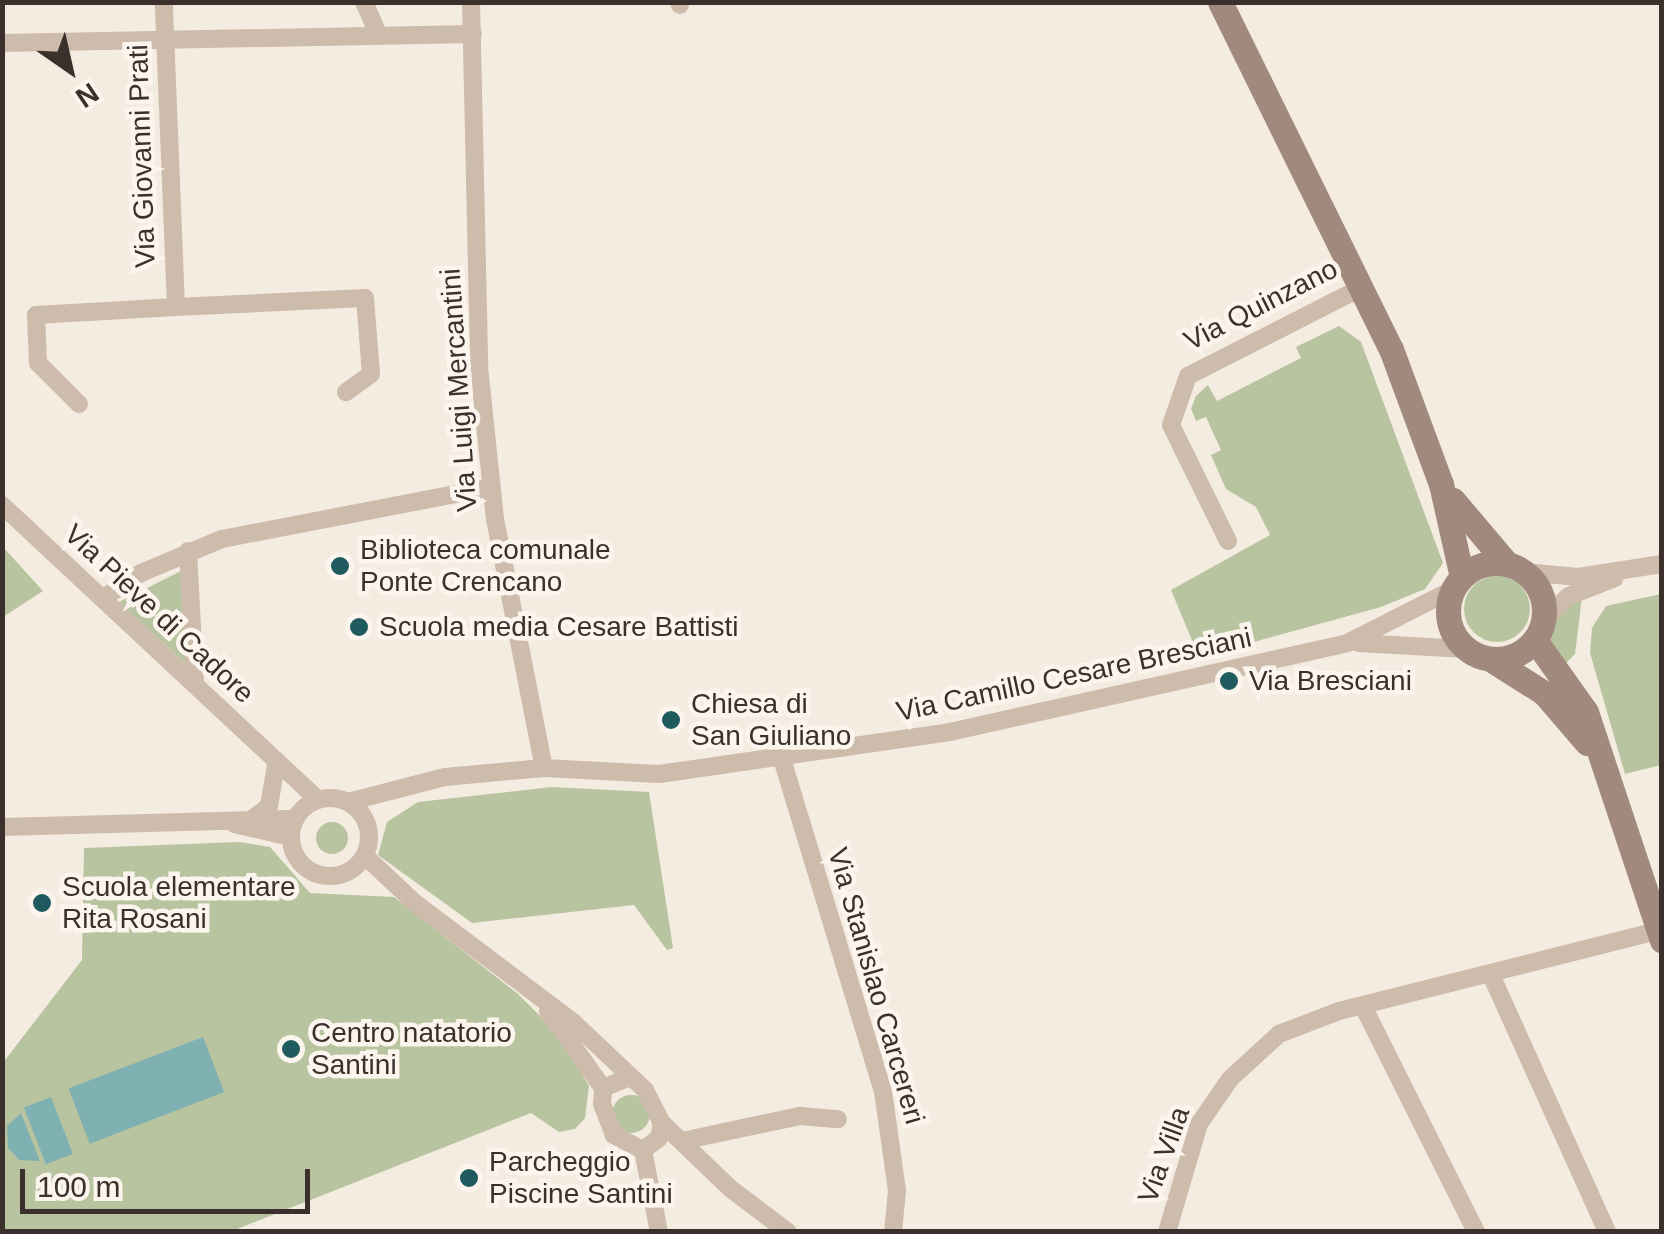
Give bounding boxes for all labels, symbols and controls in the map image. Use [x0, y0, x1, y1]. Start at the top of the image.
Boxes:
north arrow [20, 20, 120, 120]
street label: Via Giovanni Prati [121, 44, 163, 268]
text: N [70, 77, 104, 114]
street label: Via Quinzano [1179, 252, 1343, 358]
street label: Via Luigi Mercantini [434, 267, 484, 513]
street label: Via Pieve di Cadore [57, 517, 261, 711]
place label: Biblioteca comunale Ponte Crencano [360, 533, 611, 599]
marker: Biblioteca comunale Ponte Crencano [329, 555, 351, 577]
place label: Scuola media Cesare Battisti [379, 610, 739, 644]
marker: Scuola media Cesare Battisti [348, 616, 370, 638]
street label: Via Camillo Cesare Bresciani [893, 621, 1255, 729]
place label: Via Bresciani [1249, 664, 1412, 698]
marker: Via Bresciani [1218, 670, 1240, 692]
place label: Chiesa di San Giuliano [691, 687, 851, 753]
marker: Chiesa di San Giuliano [660, 709, 682, 731]
street label: Via Stanislao Carcereri [820, 844, 932, 1128]
place label: Scuola elementare Rita Rosani [62, 870, 295, 936]
marker: Scuola elementare Rita Rosani [31, 892, 53, 914]
place label: Centro natatorio Santini [311, 1016, 512, 1082]
marker: Centro natatorio Santini [280, 1038, 302, 1060]
street label: Via Villa [1131, 1102, 1197, 1208]
place label: Parcheggio Piscine Santini [489, 1145, 673, 1211]
scale bar [25, 1149, 315, 1211]
marker: Parcheggio Piscine Santini [458, 1167, 480, 1189]
text: 100 m [37, 1170, 120, 1203]

